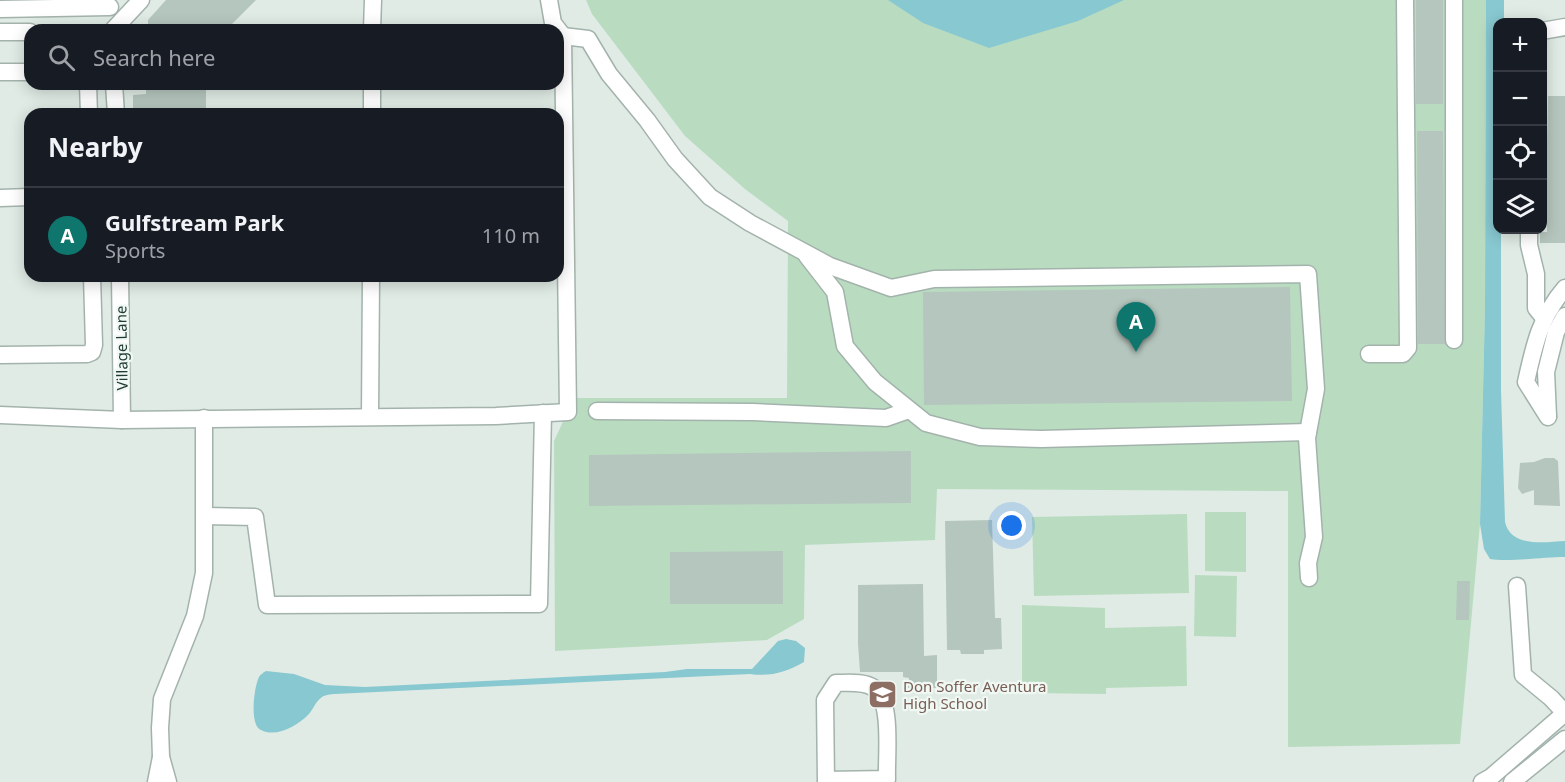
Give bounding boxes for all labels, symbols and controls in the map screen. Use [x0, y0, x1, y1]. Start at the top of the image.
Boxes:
map controls [1493, 18, 1547, 234]
button: + [1493, 18, 1547, 72]
search box [24, 24, 564, 90]
icon: search [45, 41, 78, 74]
text: Search here [93, 42, 215, 72]
button: − [1493, 72, 1547, 126]
button: locate [1493, 126, 1547, 180]
text: Nearby [48, 129, 143, 165]
button: layers [1493, 180, 1547, 234]
text: Gulfstream Park [105, 207, 284, 237]
text: A [61, 222, 74, 249]
text: 110 m [482, 222, 540, 249]
text: Sports [105, 237, 165, 264]
pin: A [1116, 302, 1156, 352]
street label: Village Lane [110, 306, 132, 390]
your location [997, 511, 1026, 540]
place label: Don Soffer Aventura High School [903, 676, 1046, 713]
school or university icon: Don Soffer Aventura High School [866, 679, 898, 711]

